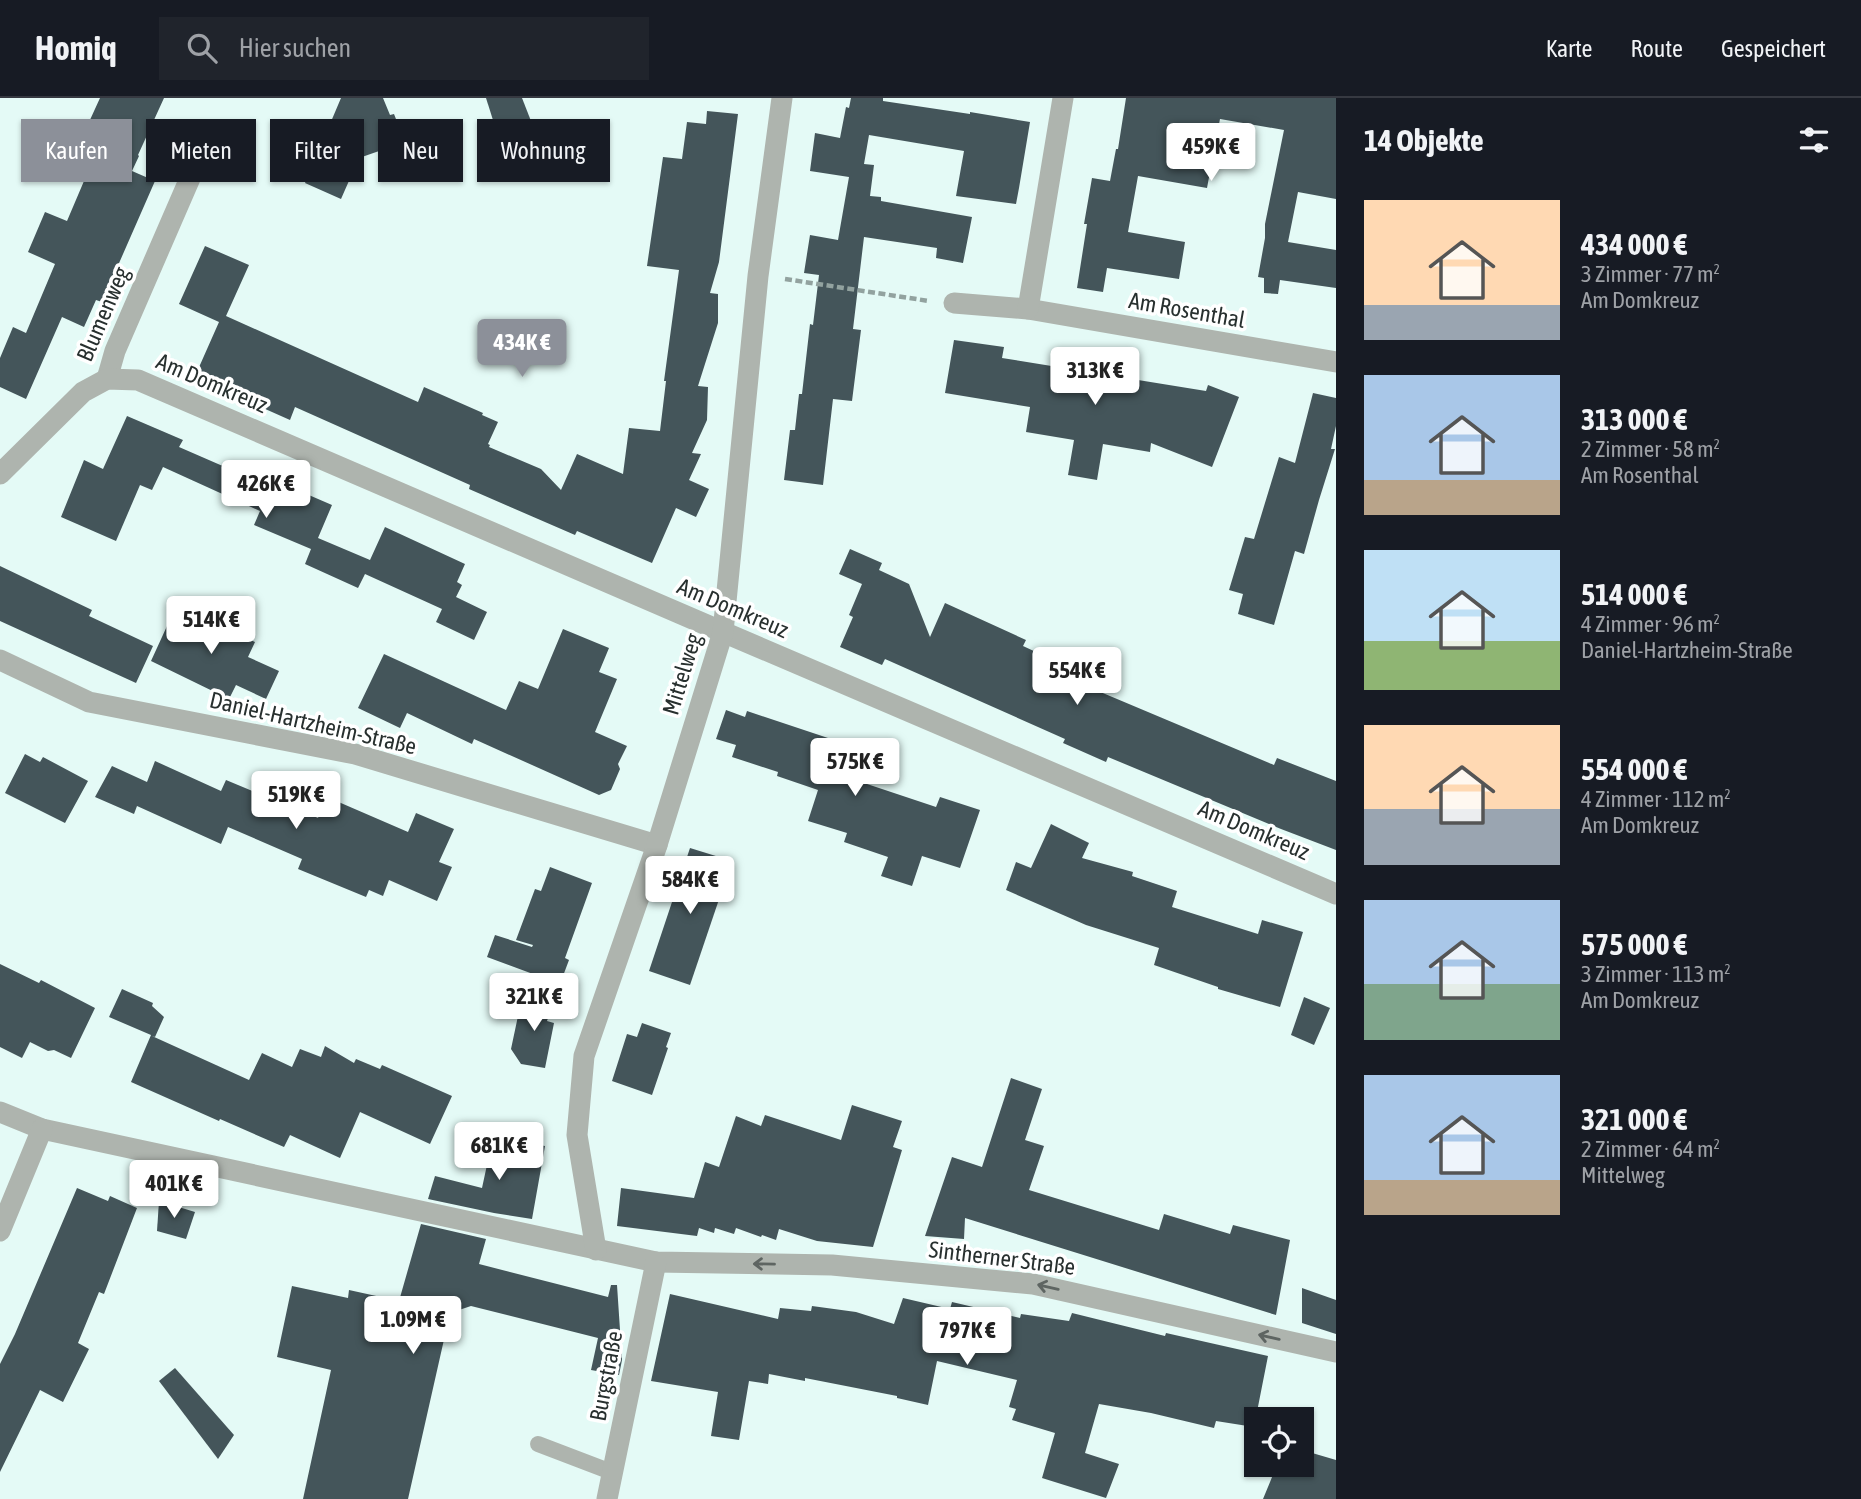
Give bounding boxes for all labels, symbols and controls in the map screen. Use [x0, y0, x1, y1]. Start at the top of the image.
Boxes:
search box [159, 17, 649, 80]
text: Homiq [35, 29, 117, 67]
icon: search [183, 29, 221, 67]
text: Hier suchen [239, 33, 351, 63]
text: Karte [1546, 35, 1592, 62]
text: Route [1630, 35, 1683, 62]
text: Gespeichert [1721, 35, 1826, 62]
chip: Kaufen [21, 119, 132, 182]
chip: Mieten [146, 119, 256, 182]
chip: Filter [270, 119, 364, 182]
chip: Neu [378, 119, 463, 182]
chip: Wohnung [477, 119, 610, 182]
icon: filters [1795, 121, 1833, 159]
pin: 459K € [1154, 123, 1268, 183]
text: 14 Objekte [1364, 123, 1484, 157]
text: 459K € [1182, 133, 1240, 159]
text: 434 000 € [1581, 227, 1687, 261]
icon: home [1420, 228, 1504, 312]
text: 3 Zimmer · 77 m² [1581, 261, 1720, 287]
street label: Blumenweg [71, 263, 135, 365]
street label: Am Rosenthal [1127, 287, 1247, 333]
text: Am Domkreuz [1581, 287, 1699, 313]
pin: 434K € [465, 320, 579, 379]
text: 434K € [493, 329, 551, 355]
street label: Am Domkreuz [153, 348, 271, 418]
pin: 313K € [1038, 348, 1152, 407]
text: 313K € [1066, 357, 1124, 383]
text: 313 000 € [1581, 402, 1687, 436]
icon: home [1420, 403, 1504, 487]
text: 2 Zimmer · 58 m² [1581, 436, 1720, 462]
pin: 426K € [209, 460, 323, 520]
text: Am Rosenthal [1581, 462, 1699, 488]
text: 426K € [237, 470, 295, 496]
street label: Am Domkreuz [674, 573, 792, 643]
text: 514 000 € [1581, 577, 1687, 611]
icon: home [1420, 578, 1504, 662]
pin: 514K € [154, 596, 268, 656]
text: 514K € [182, 606, 240, 632]
text: 4 Zimmer · 96 m² [1581, 611, 1720, 637]
street label: Mittelweg [657, 630, 707, 718]
text: Daniel-Hartzheim-Straße [1581, 637, 1793, 663]
pin: 554K € [1020, 648, 1134, 707]
text: 554K € [1048, 657, 1106, 683]
street label: Daniel-Hartzheim-Straße [207, 687, 419, 759]
pin: 575K € [798, 738, 912, 798]
text: 575K € [826, 748, 884, 774]
text: 554 000 € [1581, 752, 1687, 786]
icon: home [1420, 753, 1504, 837]
pin: 519K € [239, 772, 353, 831]
text: 519K € [267, 781, 325, 807]
text: 4 Zimmer · 112 m² [1581, 786, 1731, 812]
street label: Am Domkreuz [1195, 795, 1313, 865]
text: Am Domkreuz [1581, 812, 1699, 838]
pin: 584K € [633, 856, 747, 916]
text: 584K € [661, 866, 719, 892]
text: 575 000 € [1581, 927, 1687, 961]
icon: home [1420, 928, 1504, 1012]
text: 3 Zimmer · 113 m² [1581, 961, 1731, 987]
pin: 321K € [477, 974, 591, 1033]
text: 321K € [505, 983, 563, 1009]
text: Am Domkreuz [1581, 987, 1699, 1013]
text: 321 000 € [1581, 1102, 1687, 1136]
icon: home [1420, 1103, 1504, 1187]
pin: 681K € [442, 1122, 556, 1182]
text: 681K € [470, 1132, 528, 1158]
text: 2 Zimmer · 64 m² [1581, 1136, 1720, 1162]
pin: 401K € [117, 1160, 231, 1220]
text: Mittelweg [1581, 1162, 1665, 1188]
text: 401K € [145, 1170, 203, 1196]
street label: Sintherner Straße [927, 1236, 1077, 1280]
one-way arrow [753, 1257, 776, 1271]
one-way arrow [1037, 1279, 1060, 1293]
pin: 1.09M € [348, 1296, 478, 1356]
text: 1.09M € [380, 1306, 446, 1332]
pin: 797K € [910, 1308, 1024, 1367]
text: 797K € [938, 1317, 996, 1343]
street label: Burgstraße [585, 1329, 627, 1423]
one-way arrow [1259, 1330, 1281, 1343]
map controls [1244, 1407, 1314, 1477]
button: locate [1244, 1407, 1314, 1477]

